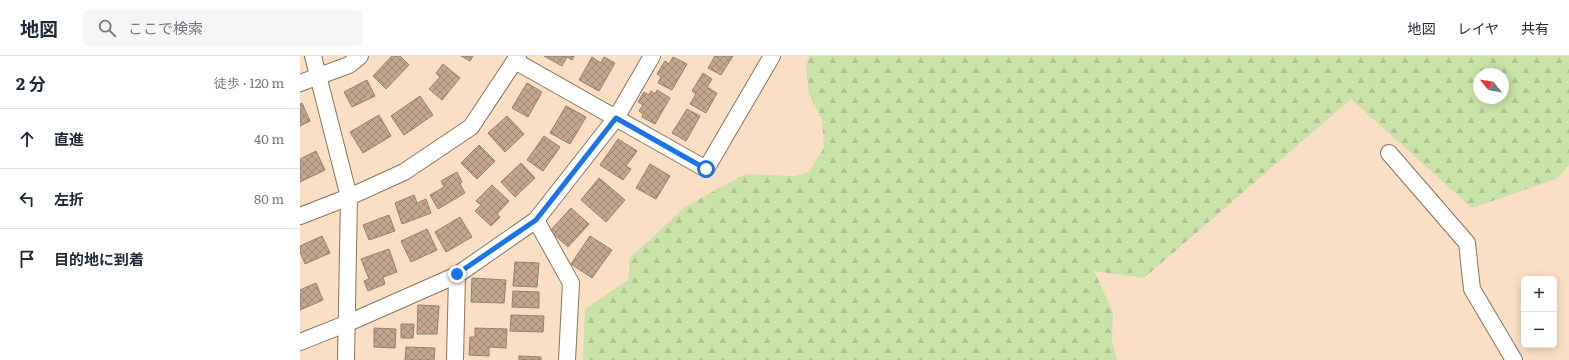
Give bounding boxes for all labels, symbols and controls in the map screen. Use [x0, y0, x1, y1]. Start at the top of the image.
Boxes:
search box [82, 10, 362, 46]
text: 地図 [20, 14, 58, 42]
text: ここで検索 [128, 16, 203, 39]
icon: search [96, 17, 118, 39]
text: 地図 [1407, 18, 1435, 38]
text: レイヤ [1457, 18, 1499, 38]
text: 共有 [1521, 18, 1549, 38]
north arrow [1473, 68, 1509, 104]
text: 2 分 [16, 70, 46, 95]
text: 徒歩 · 120 m [214, 73, 284, 92]
text: 直進 [54, 127, 84, 150]
icon: ahead [16, 128, 38, 150]
text: 40 m [254, 129, 284, 148]
route start [697, 160, 715, 178]
text: 左折 [54, 187, 84, 210]
icon: left [16, 188, 38, 210]
text: 80 m [254, 189, 284, 208]
text: 目的地に到着 [54, 247, 144, 270]
icon: arrive [16, 248, 38, 270]
route end [448, 265, 466, 283]
map controls [1521, 276, 1557, 348]
button: + [1521, 276, 1557, 312]
button: − [1521, 312, 1557, 348]

